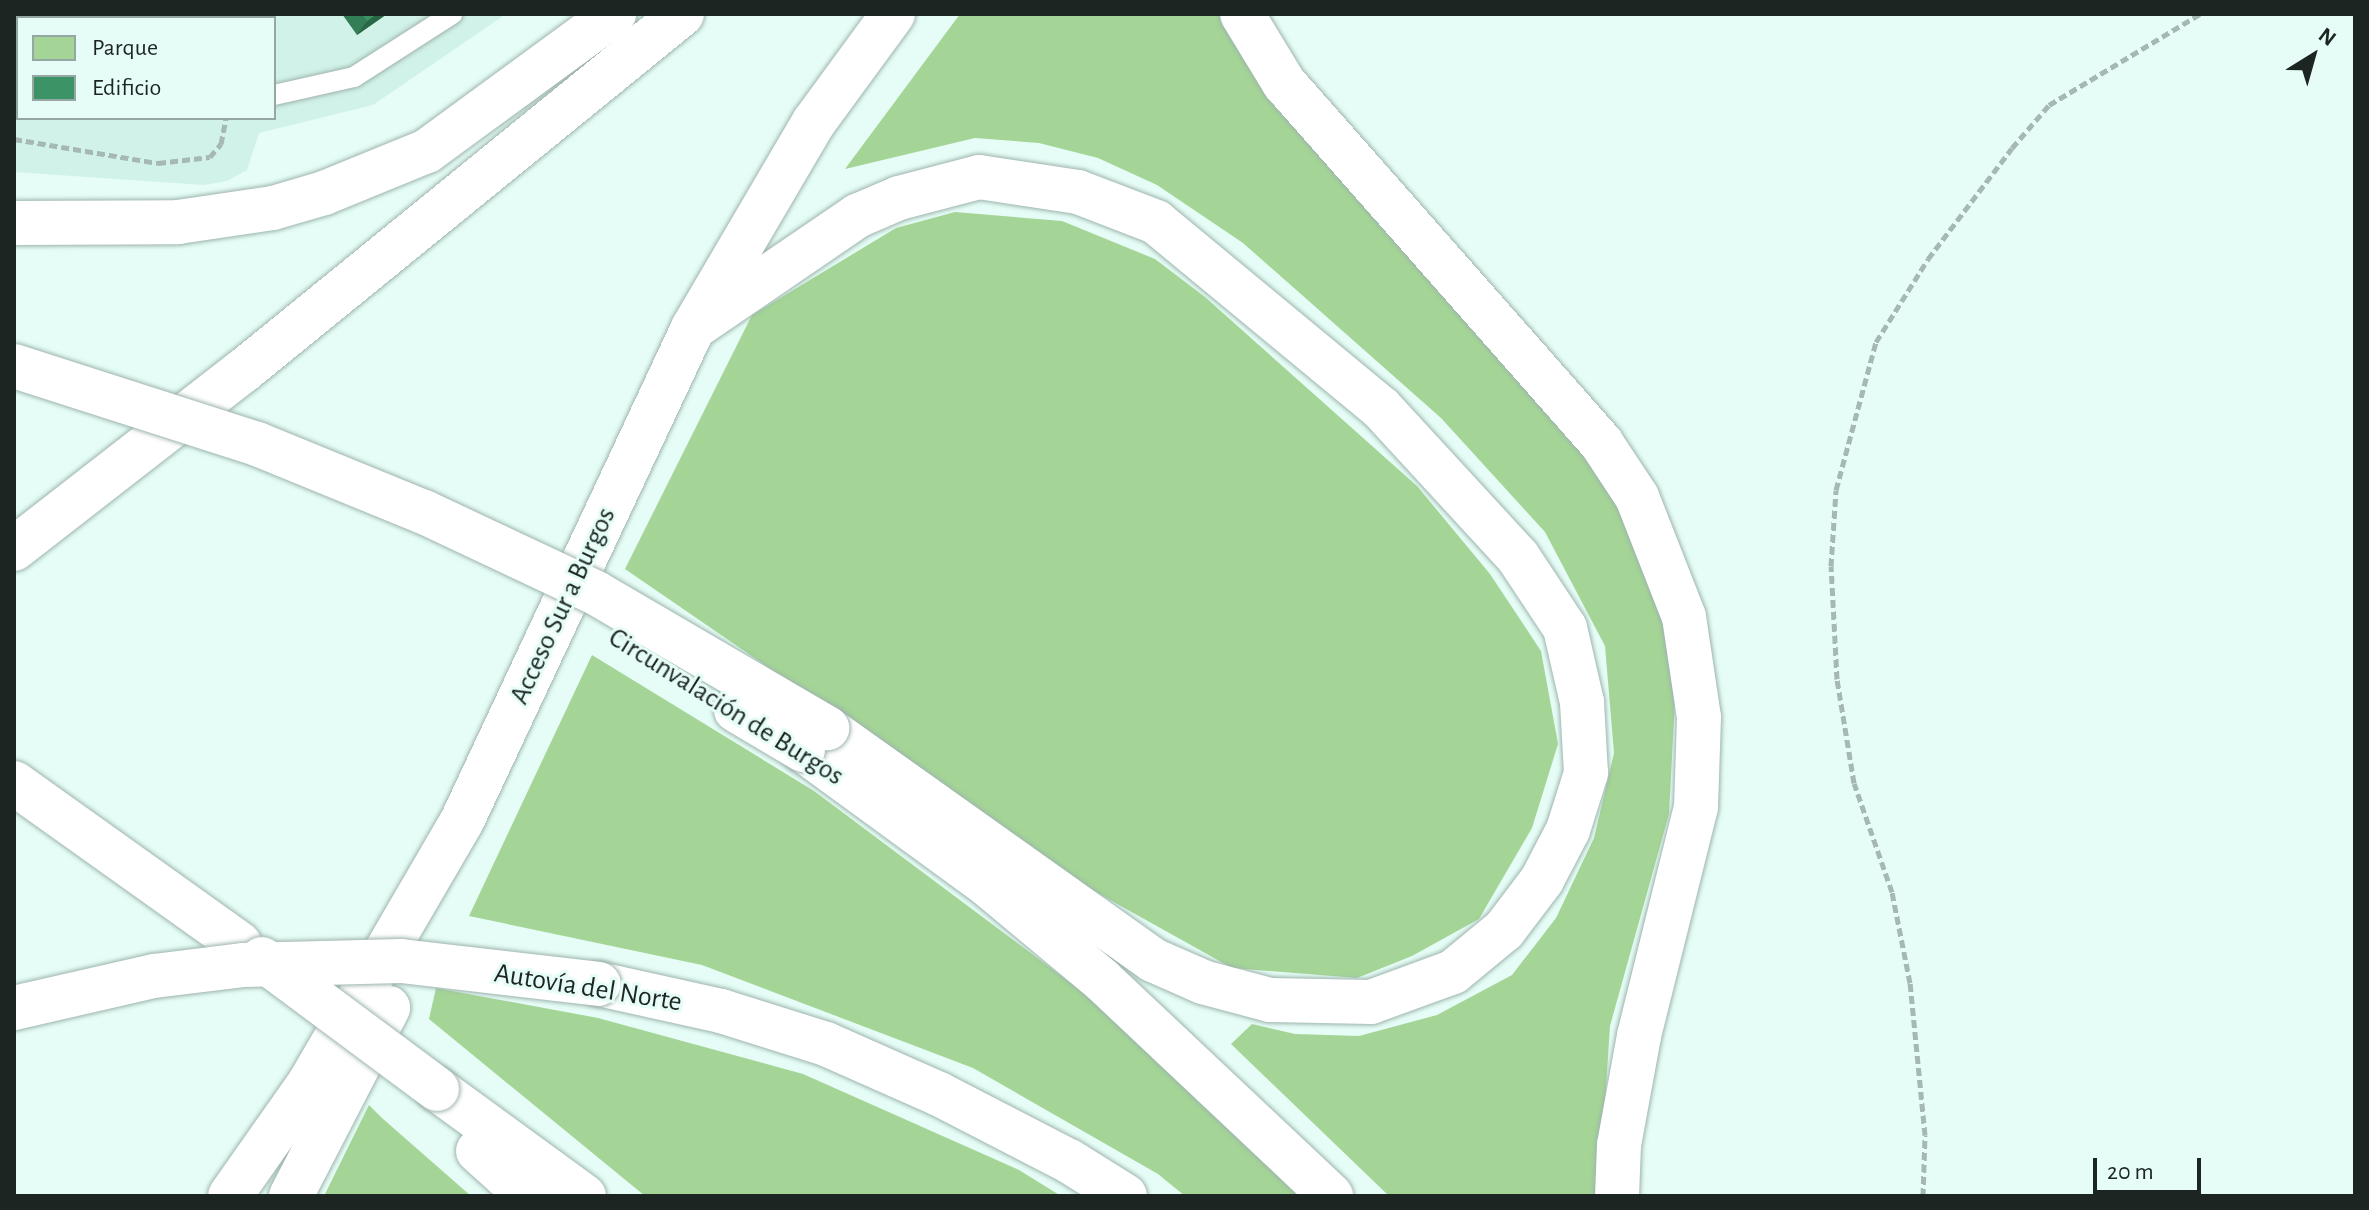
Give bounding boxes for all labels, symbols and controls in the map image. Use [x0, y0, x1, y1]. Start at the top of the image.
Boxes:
legend [16, 16, 276, 120]
north arrow [2273, 16, 2353, 96]
text: N [2315, 23, 2340, 50]
text: Parque [92, 36, 158, 60]
text: Edificio [92, 76, 161, 100]
street label: Acceso Sur a Burgos [503, 502, 623, 710]
street label: Circunvalación de Burgos [602, 621, 850, 793]
street label: Autovía del Norte [492, 957, 684, 1019]
scale bar [2097, 1142, 2205, 1192]
text: 20 m [2107, 1160, 2154, 1184]

